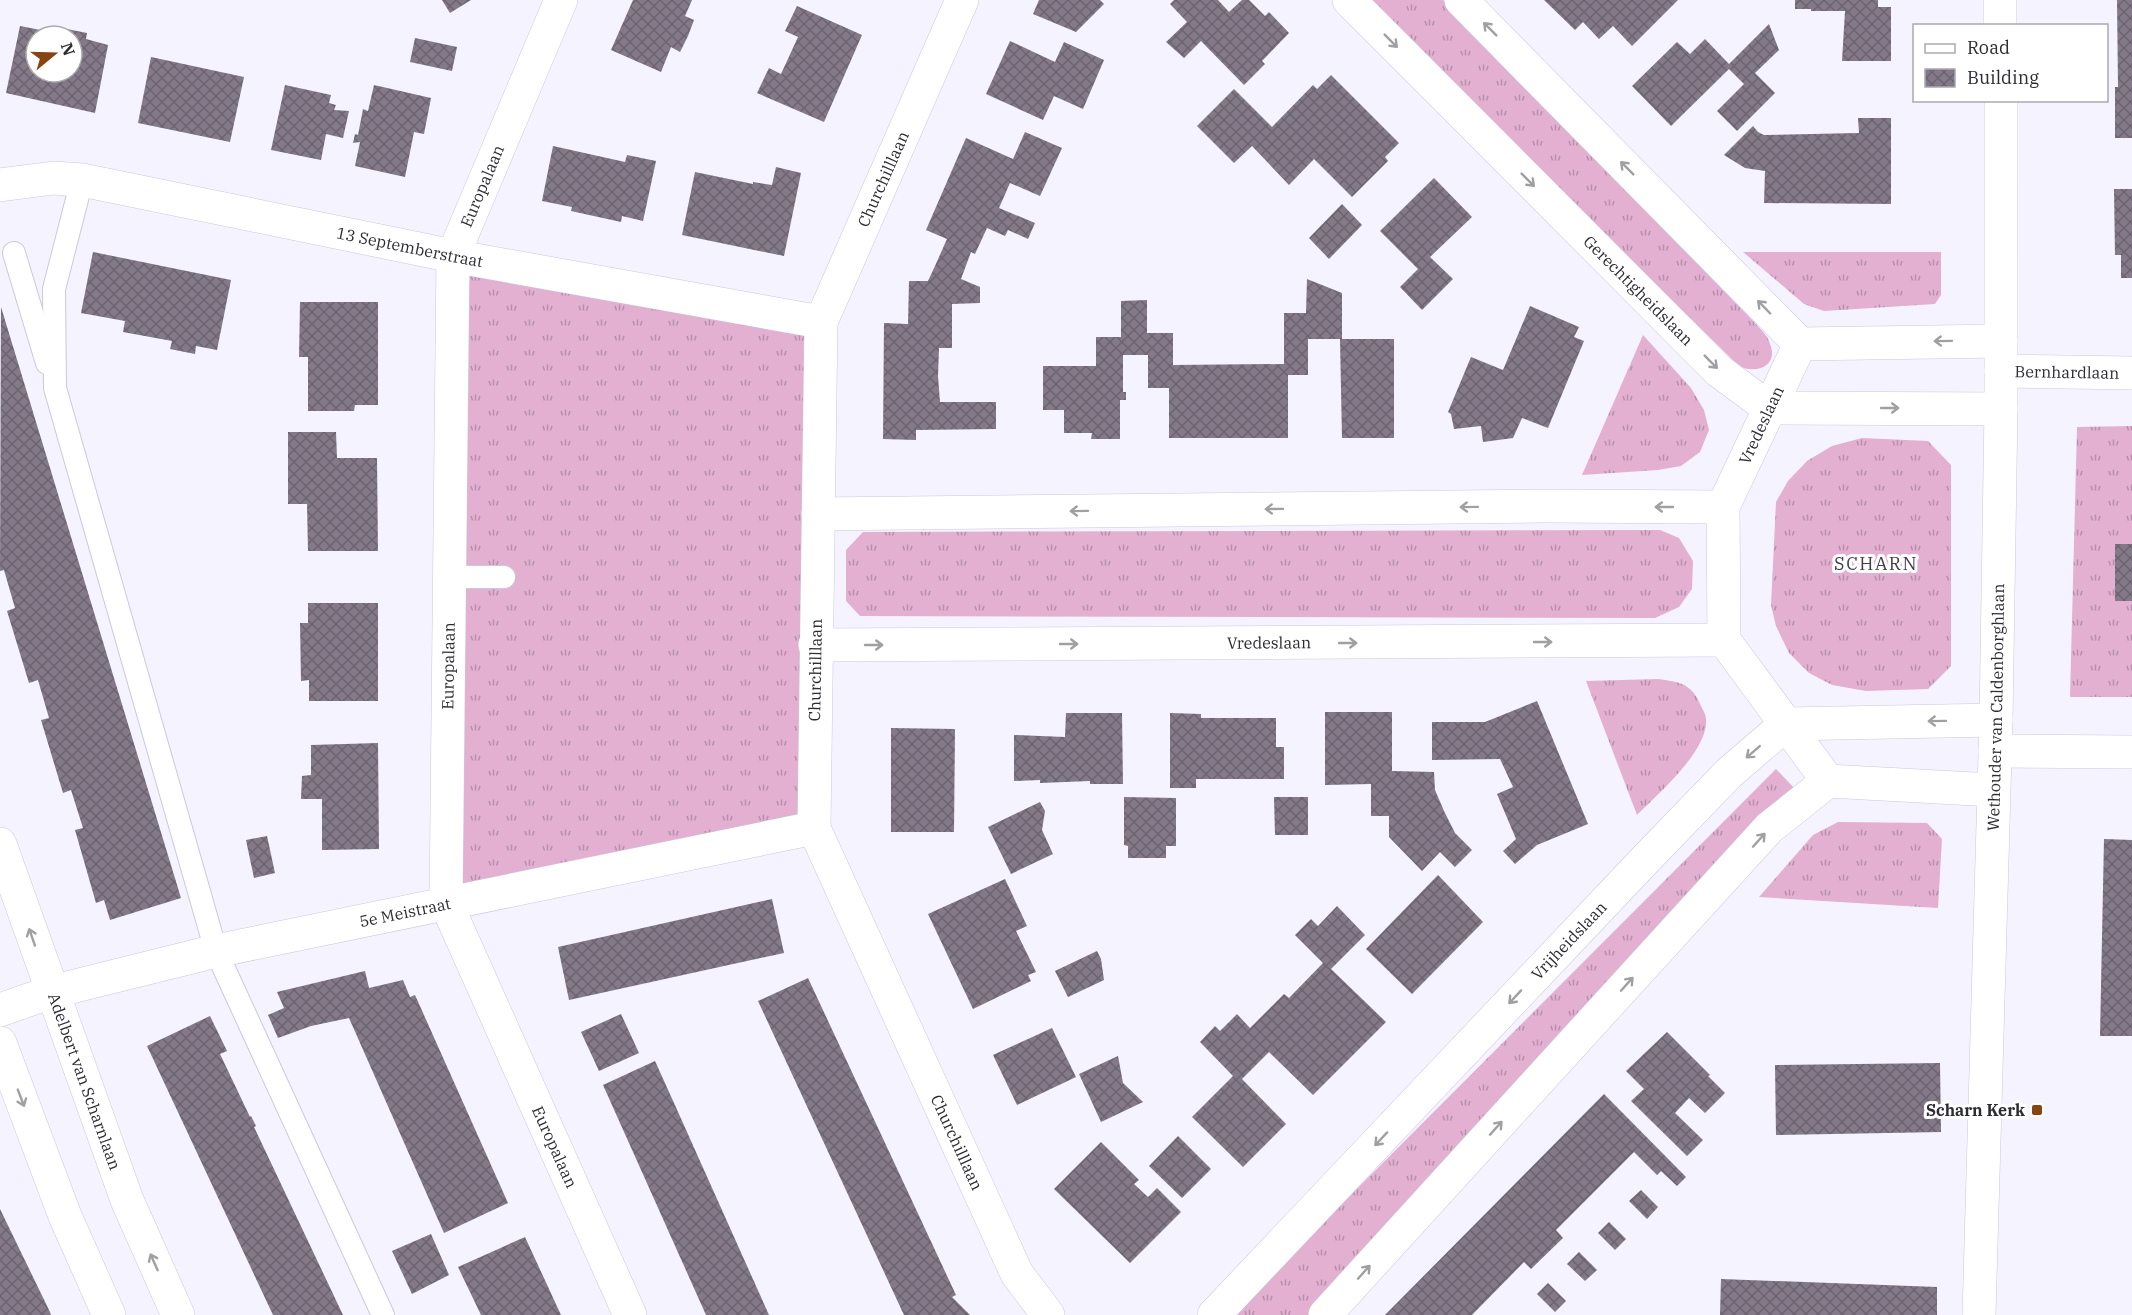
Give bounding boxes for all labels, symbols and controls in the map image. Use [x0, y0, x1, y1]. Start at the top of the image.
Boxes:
one-way arrow [1482, 22, 1497, 36]
north arrow [24, 24, 84, 84]
legend [1913, 24, 2108, 102]
one-way arrow [1383, 34, 1398, 49]
text: Road [1967, 36, 2010, 59]
text: N [57, 40, 80, 58]
text: Building [1967, 66, 2039, 89]
street label: Churchilllaan [853, 128, 913, 230]
street label: Europalaan [456, 142, 508, 230]
one-way arrow [1620, 160, 1634, 175]
one-way arrow [1521, 172, 1536, 187]
street label: 13 Septemberstraat [335, 222, 485, 271]
street label: Gerechtigheidslaan [1579, 231, 1698, 349]
one-way arrow [1756, 299, 1771, 314]
one-way arrow [1933, 336, 1953, 347]
one-way arrow [1703, 355, 1718, 370]
street label: Bernhardlaan [2014, 361, 2120, 383]
street label: Vredeslaan [1734, 383, 1788, 467]
one-way arrow [1879, 402, 1899, 414]
one-way arrow [1460, 501, 1480, 513]
one-way arrow [1655, 501, 1675, 513]
one-way arrow [1265, 503, 1285, 515]
one-way arrow [1070, 505, 1090, 517]
district label: SCHARN [1834, 552, 1918, 575]
street label: Wethouder van Caldenborghlaan [1983, 583, 2008, 831]
street label: Churchilllaan [804, 618, 826, 722]
street label: Europalaan [437, 622, 459, 710]
street label: Vredeslaan [1227, 632, 1311, 653]
one-way arrow [1532, 636, 1552, 648]
one-way arrow [1337, 637, 1357, 649]
one-way arrow [1058, 638, 1078, 650]
one-way arrow [863, 639, 883, 651]
one-way arrow [1928, 715, 1948, 727]
one-way arrow [1746, 745, 1761, 759]
one-way arrow [1751, 832, 1766, 847]
street label: 5e Meistraat [357, 893, 453, 931]
street label: Vrijheidslaan [1527, 897, 1611, 984]
one-way arrow [26, 928, 37, 947]
one-way arrow [1620, 976, 1634, 991]
street label: Adelbert van Scharnlaan [44, 990, 125, 1172]
one-way arrow [1507, 990, 1522, 1005]
one-way arrow [16, 1088, 27, 1106]
street label: Churchilllaan [927, 1091, 988, 1193]
place label: Scharn Kerk [1926, 1100, 2025, 1120]
street label: Europalaan [528, 1103, 582, 1191]
marker: Scharn Kerk [2030, 1103, 2044, 1117]
one-way arrow [1489, 1120, 1503, 1135]
one-way arrow [1374, 1131, 1388, 1146]
one-way arrow [148, 1253, 160, 1271]
one-way arrow [1357, 1265, 1371, 1280]

